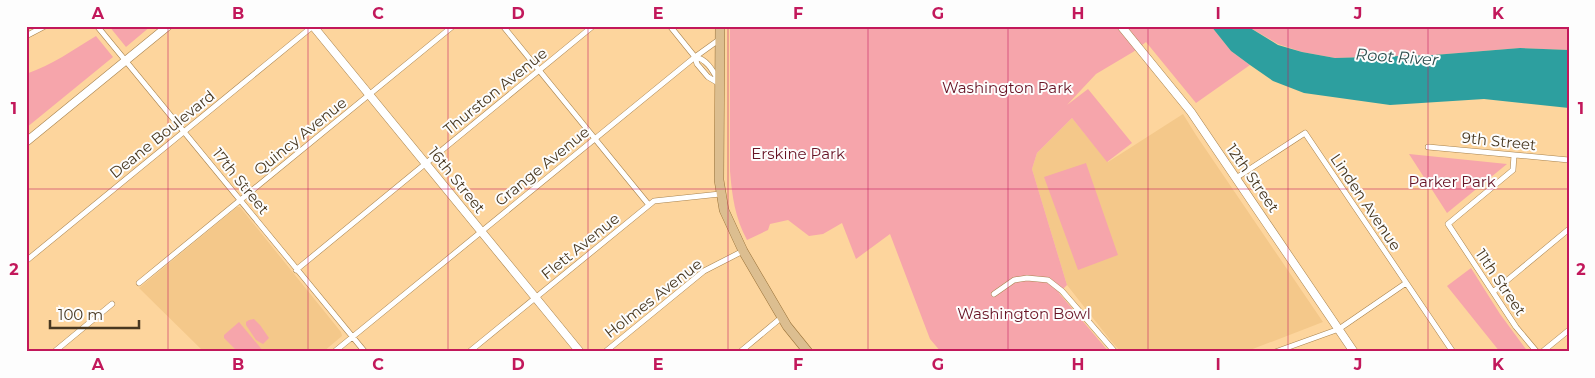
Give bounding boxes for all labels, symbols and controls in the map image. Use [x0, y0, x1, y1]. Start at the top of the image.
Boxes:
text: A [91, 4, 105, 23]
text: B [232, 4, 244, 23]
text: C [372, 4, 384, 23]
text: D [511, 4, 525, 23]
text: E [653, 4, 663, 23]
text: F [793, 4, 803, 23]
text: G [932, 4, 944, 23]
text: H [1072, 4, 1084, 23]
text: I [1215, 4, 1221, 23]
text: J [1353, 4, 1362, 23]
text: K [1492, 4, 1505, 23]
street label: Thurston Avenue [439, 43, 551, 139]
water label: Root River [1355, 45, 1439, 69]
park label: Washington Park [942, 78, 1072, 97]
street label: Deane Boulevard [106, 86, 218, 182]
street label: Quincy Avenue [250, 93, 350, 179]
text: 1 [11, 99, 17, 118]
text: 1 [1578, 99, 1584, 118]
street label: Grange Avenue [491, 122, 593, 210]
street label: 9th Street [1461, 128, 1537, 154]
street label: 12th Street [1222, 140, 1284, 216]
street label: 16th Street [424, 143, 490, 217]
street label: 17th Street [209, 144, 273, 218]
park label: Erskine Park [751, 144, 845, 163]
street label: Linden Avenue [1327, 150, 1405, 254]
park label: Parker Park [1408, 172, 1496, 191]
street label: Flett Avenue [537, 209, 623, 283]
street label: 11th Street [1472, 245, 1530, 319]
street label: Holmes Avenue [600, 254, 706, 342]
text: 2 [9, 260, 19, 279]
text: 2 [1576, 260, 1586, 279]
scale bar [50, 298, 139, 330]
park label: Washington Bowl [957, 304, 1091, 323]
text: 100 m [58, 305, 103, 324]
text: A [91, 355, 105, 374]
text: B [232, 355, 244, 374]
text: C [372, 355, 384, 374]
text: D [511, 355, 525, 374]
text: E [653, 355, 663, 374]
text: F [793, 355, 803, 374]
text: G [932, 355, 944, 374]
text: H [1072, 355, 1084, 374]
text: I [1215, 355, 1221, 374]
text: J [1353, 355, 1362, 374]
text: K [1492, 355, 1505, 374]

